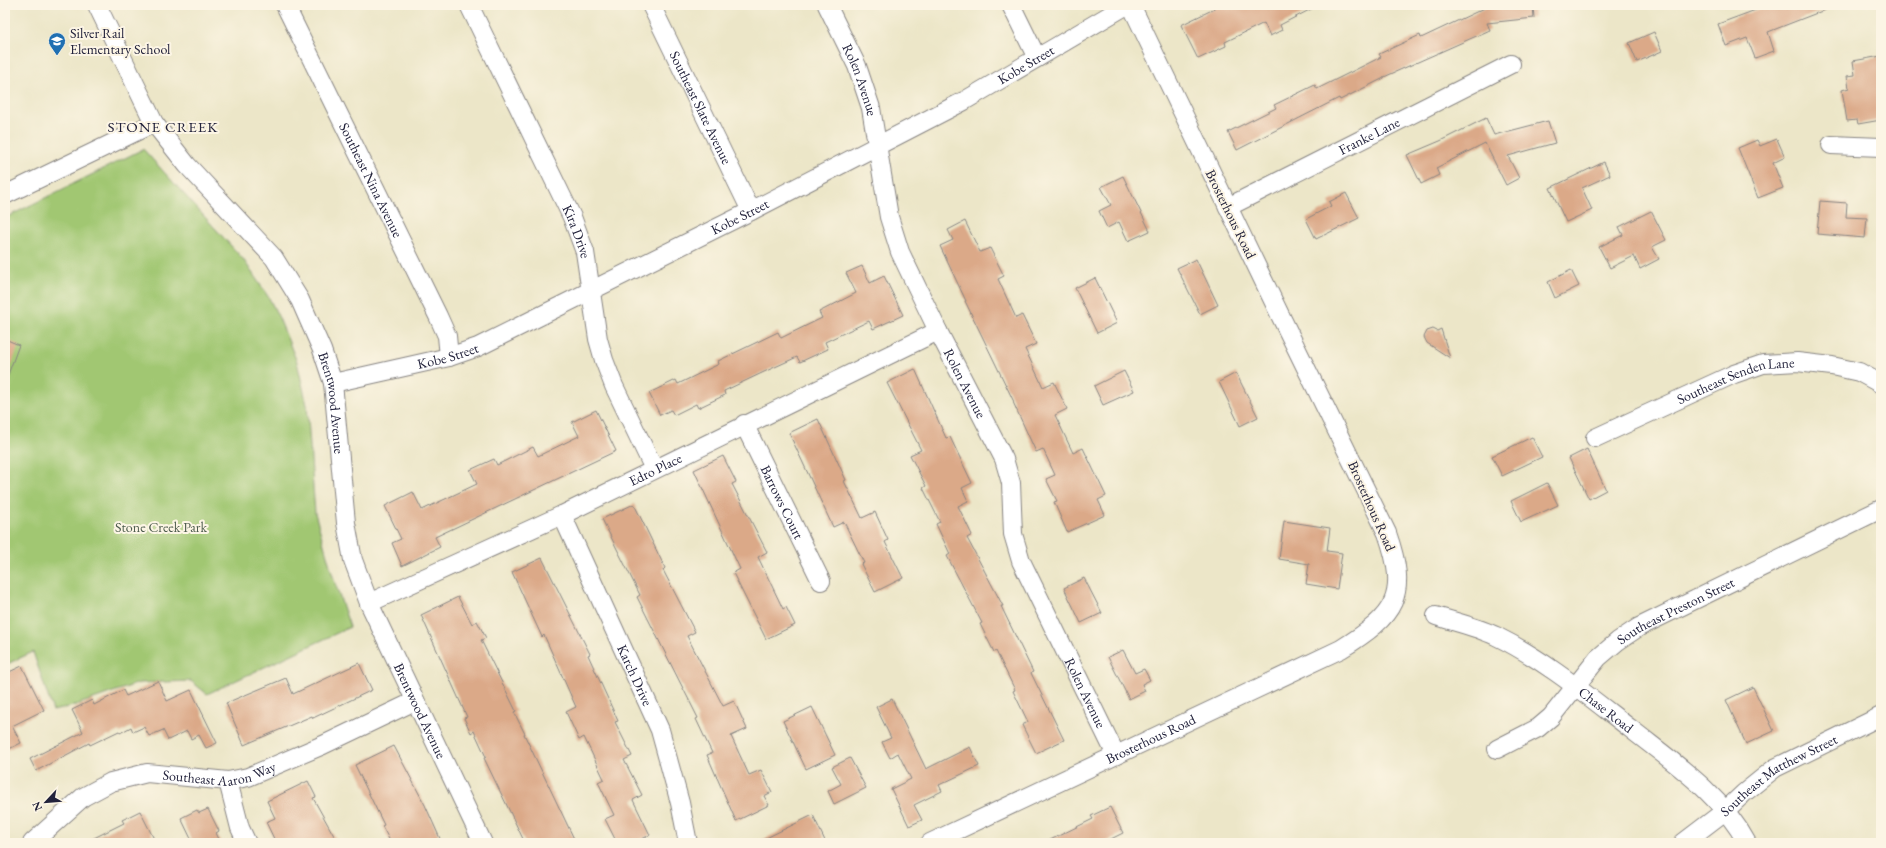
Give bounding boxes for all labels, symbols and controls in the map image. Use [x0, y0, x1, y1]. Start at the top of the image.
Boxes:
place label: Silver Rail Elementary School [70, 24, 171, 58]
school or university icon: Silver Rail Elementary School [47, 31, 67, 56]
street label: Rolen Avenue [838, 40, 881, 118]
street label: Kobe Street [994, 41, 1058, 88]
street label: Southeast Slate Avenue [666, 48, 736, 168]
street label: Franke Lane [1335, 113, 1403, 159]
district label: STONE CREEK [108, 117, 219, 136]
street label: Southeast Nina Avenue [335, 120, 407, 241]
street label: Brosterhous Road [1202, 166, 1261, 262]
street label: Kobe Street [708, 194, 772, 239]
street label: Kira Drive [558, 202, 595, 260]
street label: Kobe Street [416, 338, 481, 373]
street label: Rolen Avenue [940, 345, 991, 422]
street label: Brentwood Avenue [314, 349, 349, 455]
street label: Southeast Senden Lane [1674, 353, 1795, 408]
street label: Edro Place [626, 449, 685, 490]
street label: Brosterhous Road [1344, 458, 1400, 555]
street label: Barrows Court [757, 462, 808, 543]
park label: Stone Creek Park [115, 518, 207, 536]
street label: Southeast Preston Street [1613, 573, 1738, 648]
street label: Karch Drive [613, 642, 657, 709]
street label: Rolen Avenue [1061, 655, 1111, 731]
street label: Brentwood Avenue [390, 660, 451, 762]
street label: Chase Road [1575, 683, 1638, 737]
street label: Brosterhous Road [1103, 710, 1199, 768]
street label: Southeast Matthew Street [1717, 730, 1841, 820]
street label: Southeast Aaron Way [162, 757, 279, 790]
north arrow [26, 782, 66, 822]
text: N [29, 799, 45, 813]

